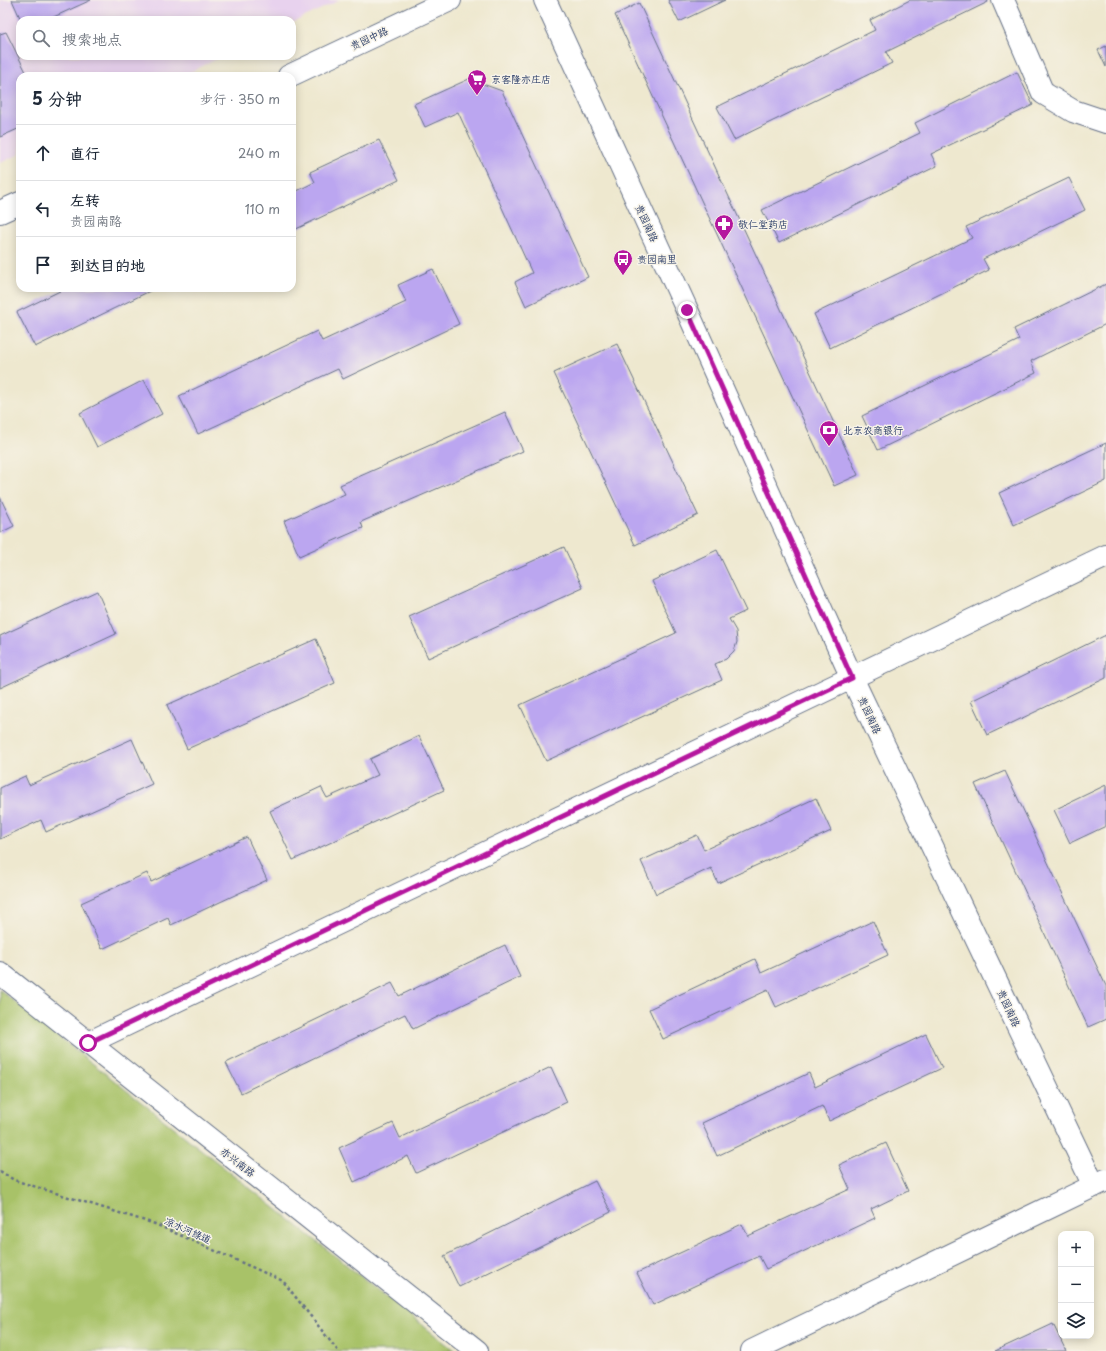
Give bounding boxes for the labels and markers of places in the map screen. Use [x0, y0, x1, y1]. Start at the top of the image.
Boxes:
supermarket icon: 京客隆亦庄店 [466, 68, 488, 96]
place label: 京客隆亦庄店 [491, 71, 551, 86]
pharmacy icon: 敬仁堂药店 [713, 213, 735, 241]
place label: 敬仁堂药店 [738, 216, 788, 231]
bus stop icon: 贵园南里 [612, 248, 634, 276]
place label: 贵园南里 [637, 251, 677, 266]
bank icon: 北京农商银行 [818, 419, 840, 447]
place label: 北京农商银行 [843, 422, 903, 437]

